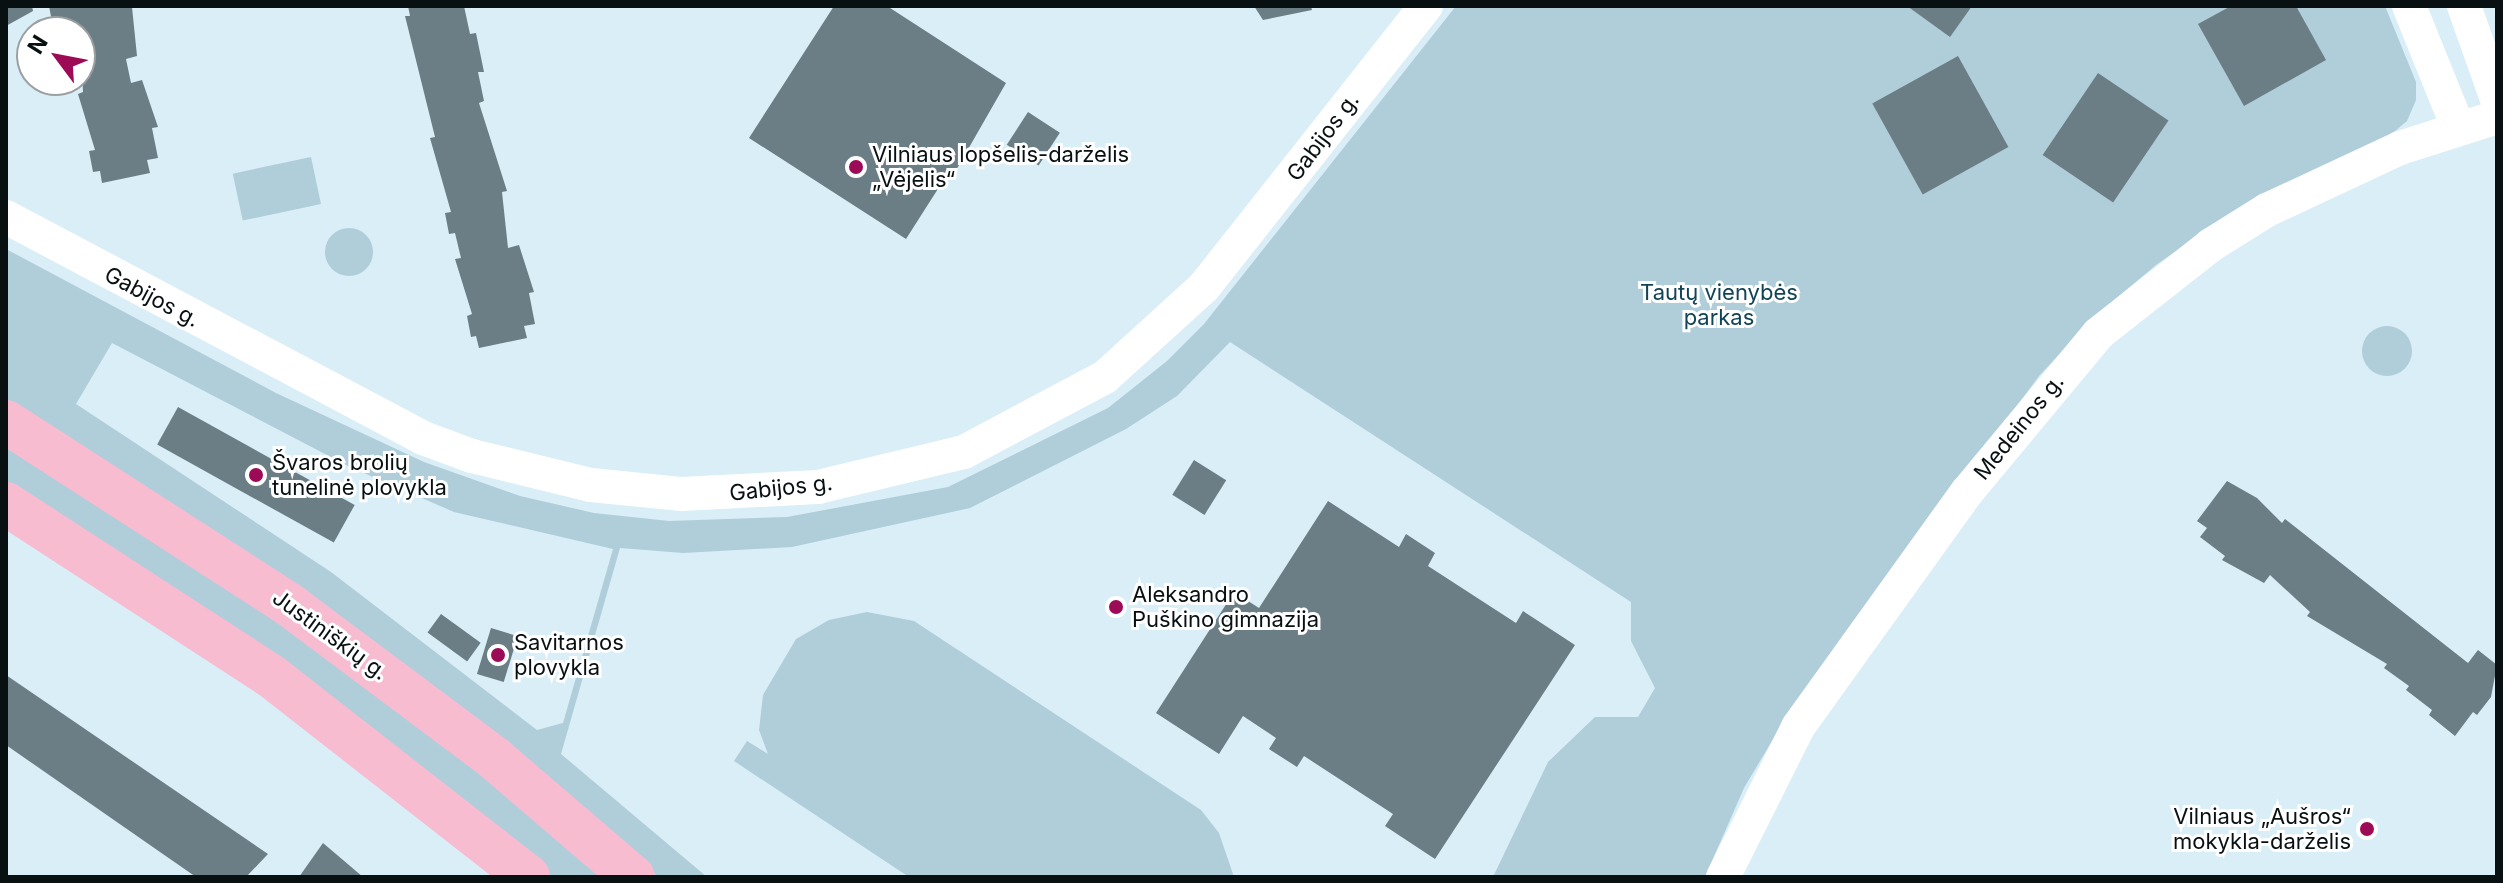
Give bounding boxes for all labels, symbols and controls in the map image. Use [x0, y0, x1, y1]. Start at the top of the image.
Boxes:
north arrow [16, 16, 96, 96]
text: N [22, 30, 53, 58]
street label: Gabijos g. [1281, 88, 1365, 186]
place label: Vilniaus lopšelis-darželis „Vėjelis“ [872, 141, 1129, 192]
marker: Vilniaus lopšelis-darželis „Vėjelis“ [847, 158, 865, 176]
street label: Gabijos g. [100, 261, 204, 333]
park label: Tautų vienybės parkas [1640, 279, 1798, 330]
street label: Medeinos g. [1968, 369, 2070, 485]
place label: Švaros brolių tunelinė plovykla [272, 449, 447, 500]
marker: Švaros brolių tunelinė plovykla [247, 466, 265, 484]
street label: Gabijos g. [728, 469, 834, 507]
place label: Aleksandro Puškino gimnazija [1132, 581, 1319, 632]
street label: Justiniškių g. [267, 584, 393, 686]
marker: Aleksandro Puškino gimnazija [1107, 598, 1125, 616]
place label: Savitarnos plovykla [514, 629, 624, 680]
marker: Savitarnos plovykla [489, 646, 507, 664]
place label: Vilniaus „Aušros“ mokykla-darželis [2173, 803, 2351, 854]
marker: Vilniaus „Aušros“ mokykla-darželis [2358, 820, 2376, 838]

